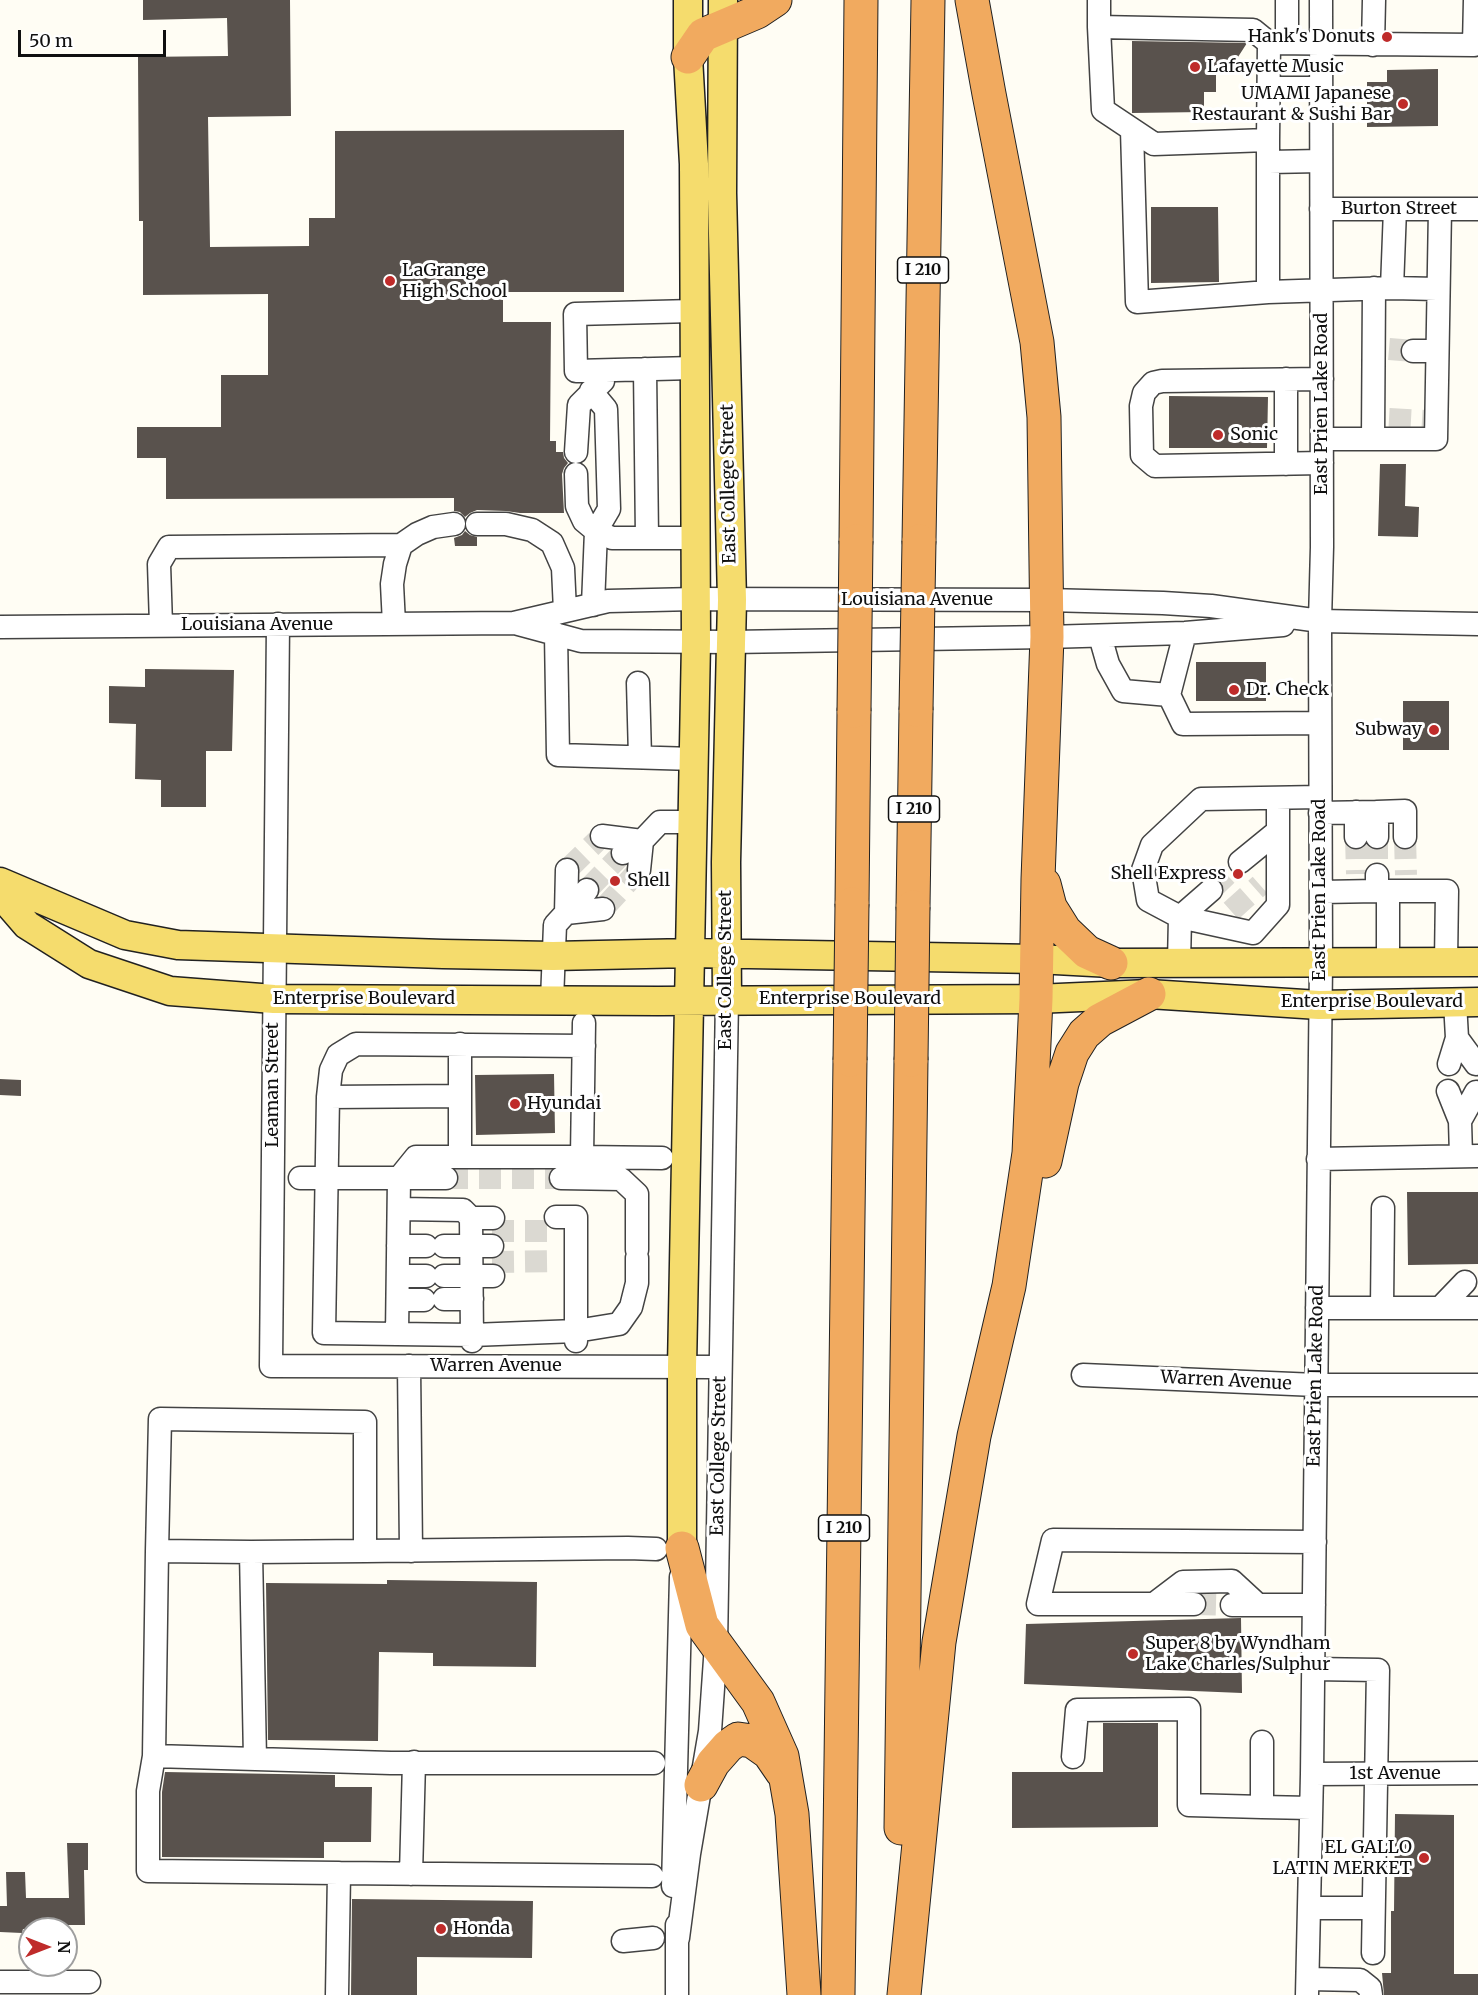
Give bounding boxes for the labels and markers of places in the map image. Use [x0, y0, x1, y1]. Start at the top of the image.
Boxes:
place label: Hank's Donuts [1248, 26, 1375, 48]
marker: Hank's Donuts [1380, 30, 1394, 44]
place label: Lafayette Music [1207, 56, 1344, 78]
marker: Lafayette Music [1188, 60, 1202, 74]
place label: UMAMI Japanese Restaurant & Sushi Bar [1192, 83, 1391, 125]
marker: UMAMI Japanese Restaurant & Sushi Bar [1396, 97, 1410, 111]
place label: LaGrange High School [402, 260, 507, 302]
marker: LaGrange High School [383, 274, 397, 288]
place label: Sonic [1230, 424, 1278, 446]
marker: Sonic [1211, 428, 1225, 442]
place label: Dr. Check [1246, 679, 1329, 701]
marker: Dr. Check [1227, 683, 1241, 697]
place label: Subway [1355, 719, 1422, 741]
marker: Subway [1427, 723, 1441, 737]
place label: Shell Express [1110, 863, 1226, 885]
marker: Shell Express [1231, 867, 1245, 881]
place label: Shell [627, 870, 670, 892]
marker: Shell [608, 874, 622, 888]
place label: Hyundai [527, 1093, 601, 1115]
marker: Hyundai [508, 1097, 522, 1111]
place label: Super 8 by Wyndham Lake Charles/Sulphur [1145, 1633, 1331, 1676]
marker: Super 8 by Wyndham Lake Charles/Sulphur [1126, 1647, 1140, 1661]
place label: EL GALLO LATIN MERKET [1272, 1837, 1412, 1880]
marker: EL GALLO LATIN MERKET [1417, 1851, 1431, 1865]
place label: Honda [453, 1918, 510, 1940]
marker: Honda [434, 1922, 448, 1936]

